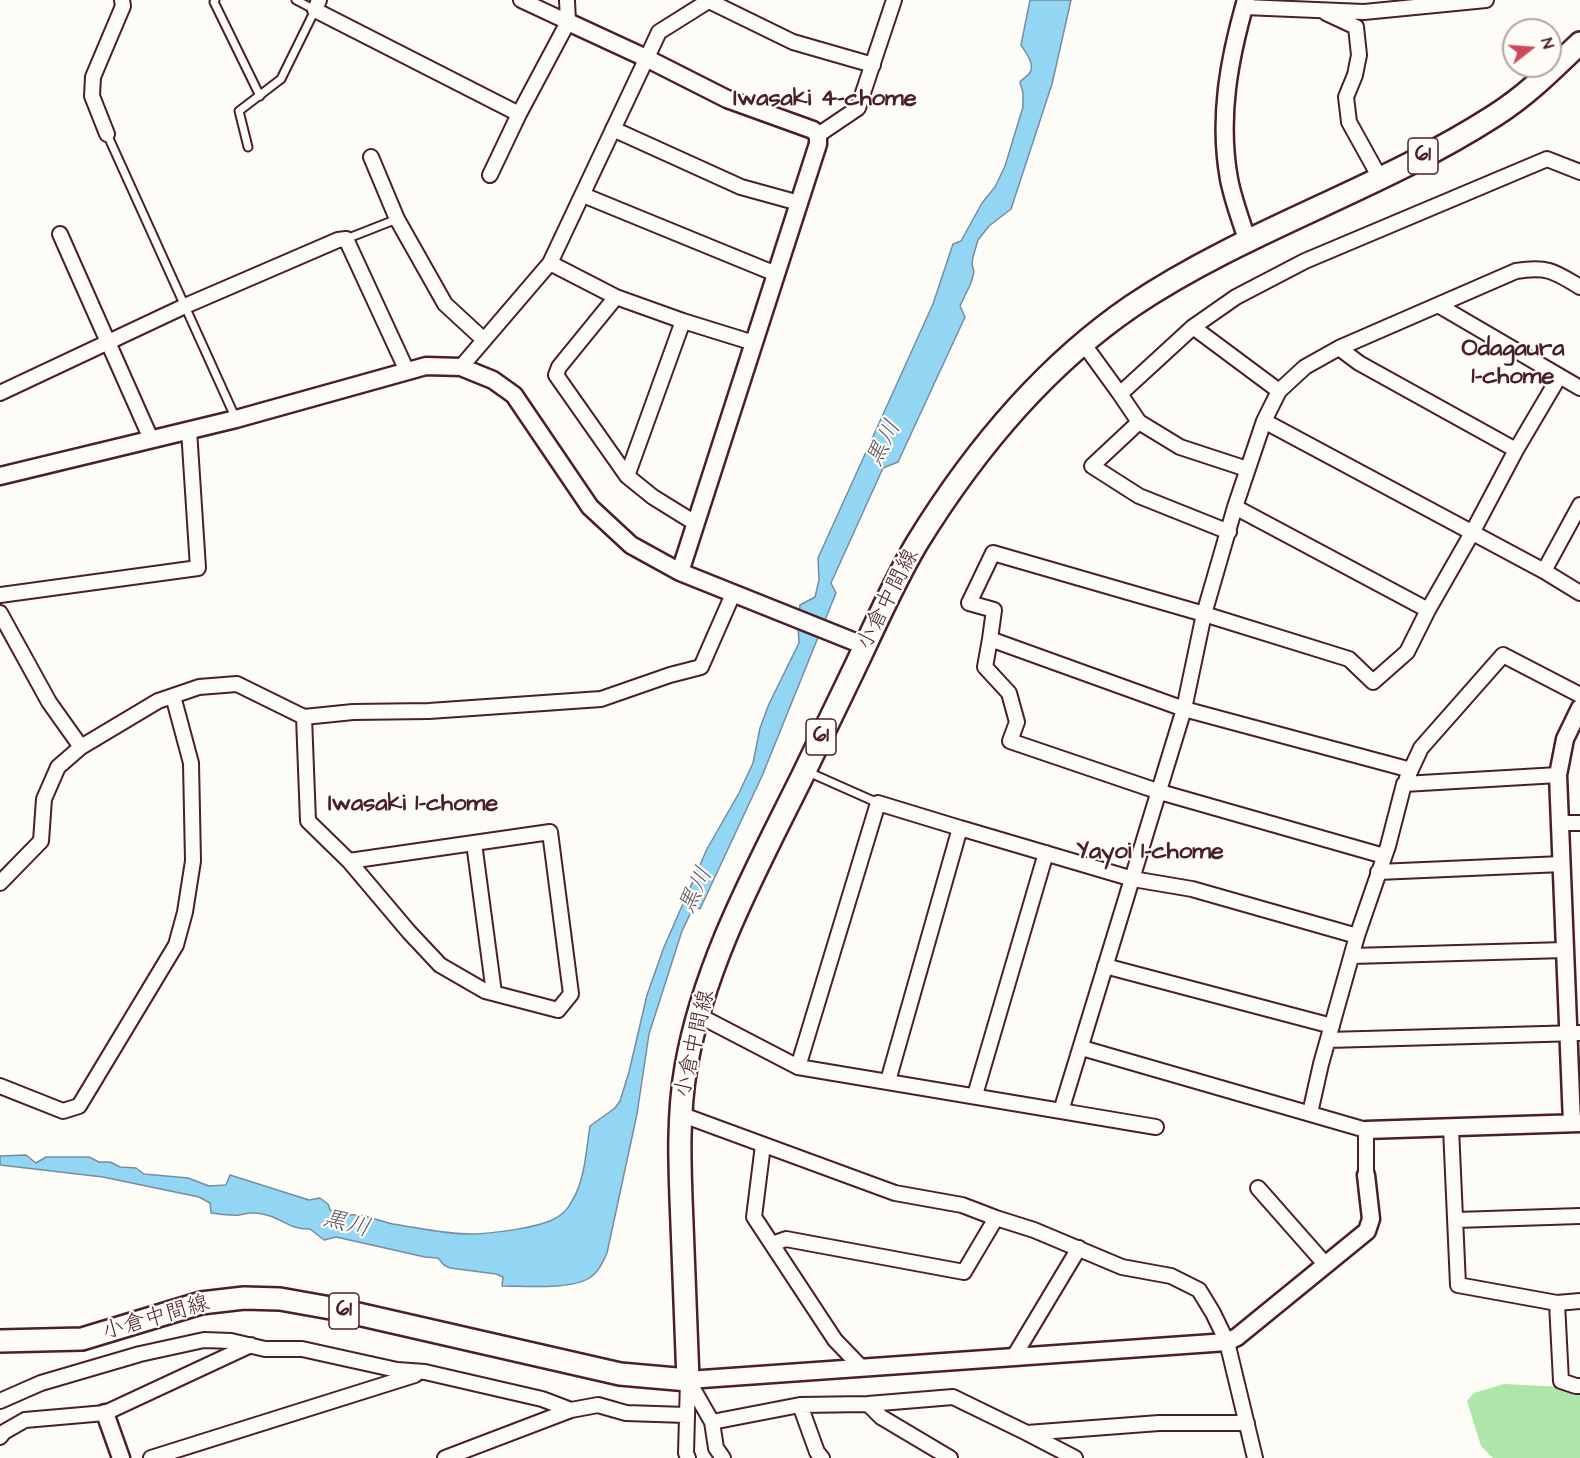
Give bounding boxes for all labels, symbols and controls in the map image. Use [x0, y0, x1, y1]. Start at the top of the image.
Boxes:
north arrow [1502, 18, 1562, 78]
text: N [1535, 35, 1559, 51]
district label: Iwasaki 4-chome [733, 86, 917, 114]
road number: 61 [1408, 138, 1438, 174]
district label: Odagaura 1-chome [1462, 336, 1564, 392]
water label: 黒川 [861, 416, 909, 472]
street label: 小倉中間線 [852, 545, 926, 655]
road number: 61 [806, 719, 836, 755]
district label: Iwasaki 1-chome [328, 791, 498, 819]
district label: Yayoi 1-chome [1076, 839, 1224, 867]
water label: 黒川 [674, 863, 720, 919]
street label: 小倉中間線 [671, 987, 721, 1101]
water label: 黒川 [319, 1205, 373, 1245]
street label: 小倉中間線 [99, 1291, 213, 1347]
road number: 61 [329, 1293, 359, 1329]

